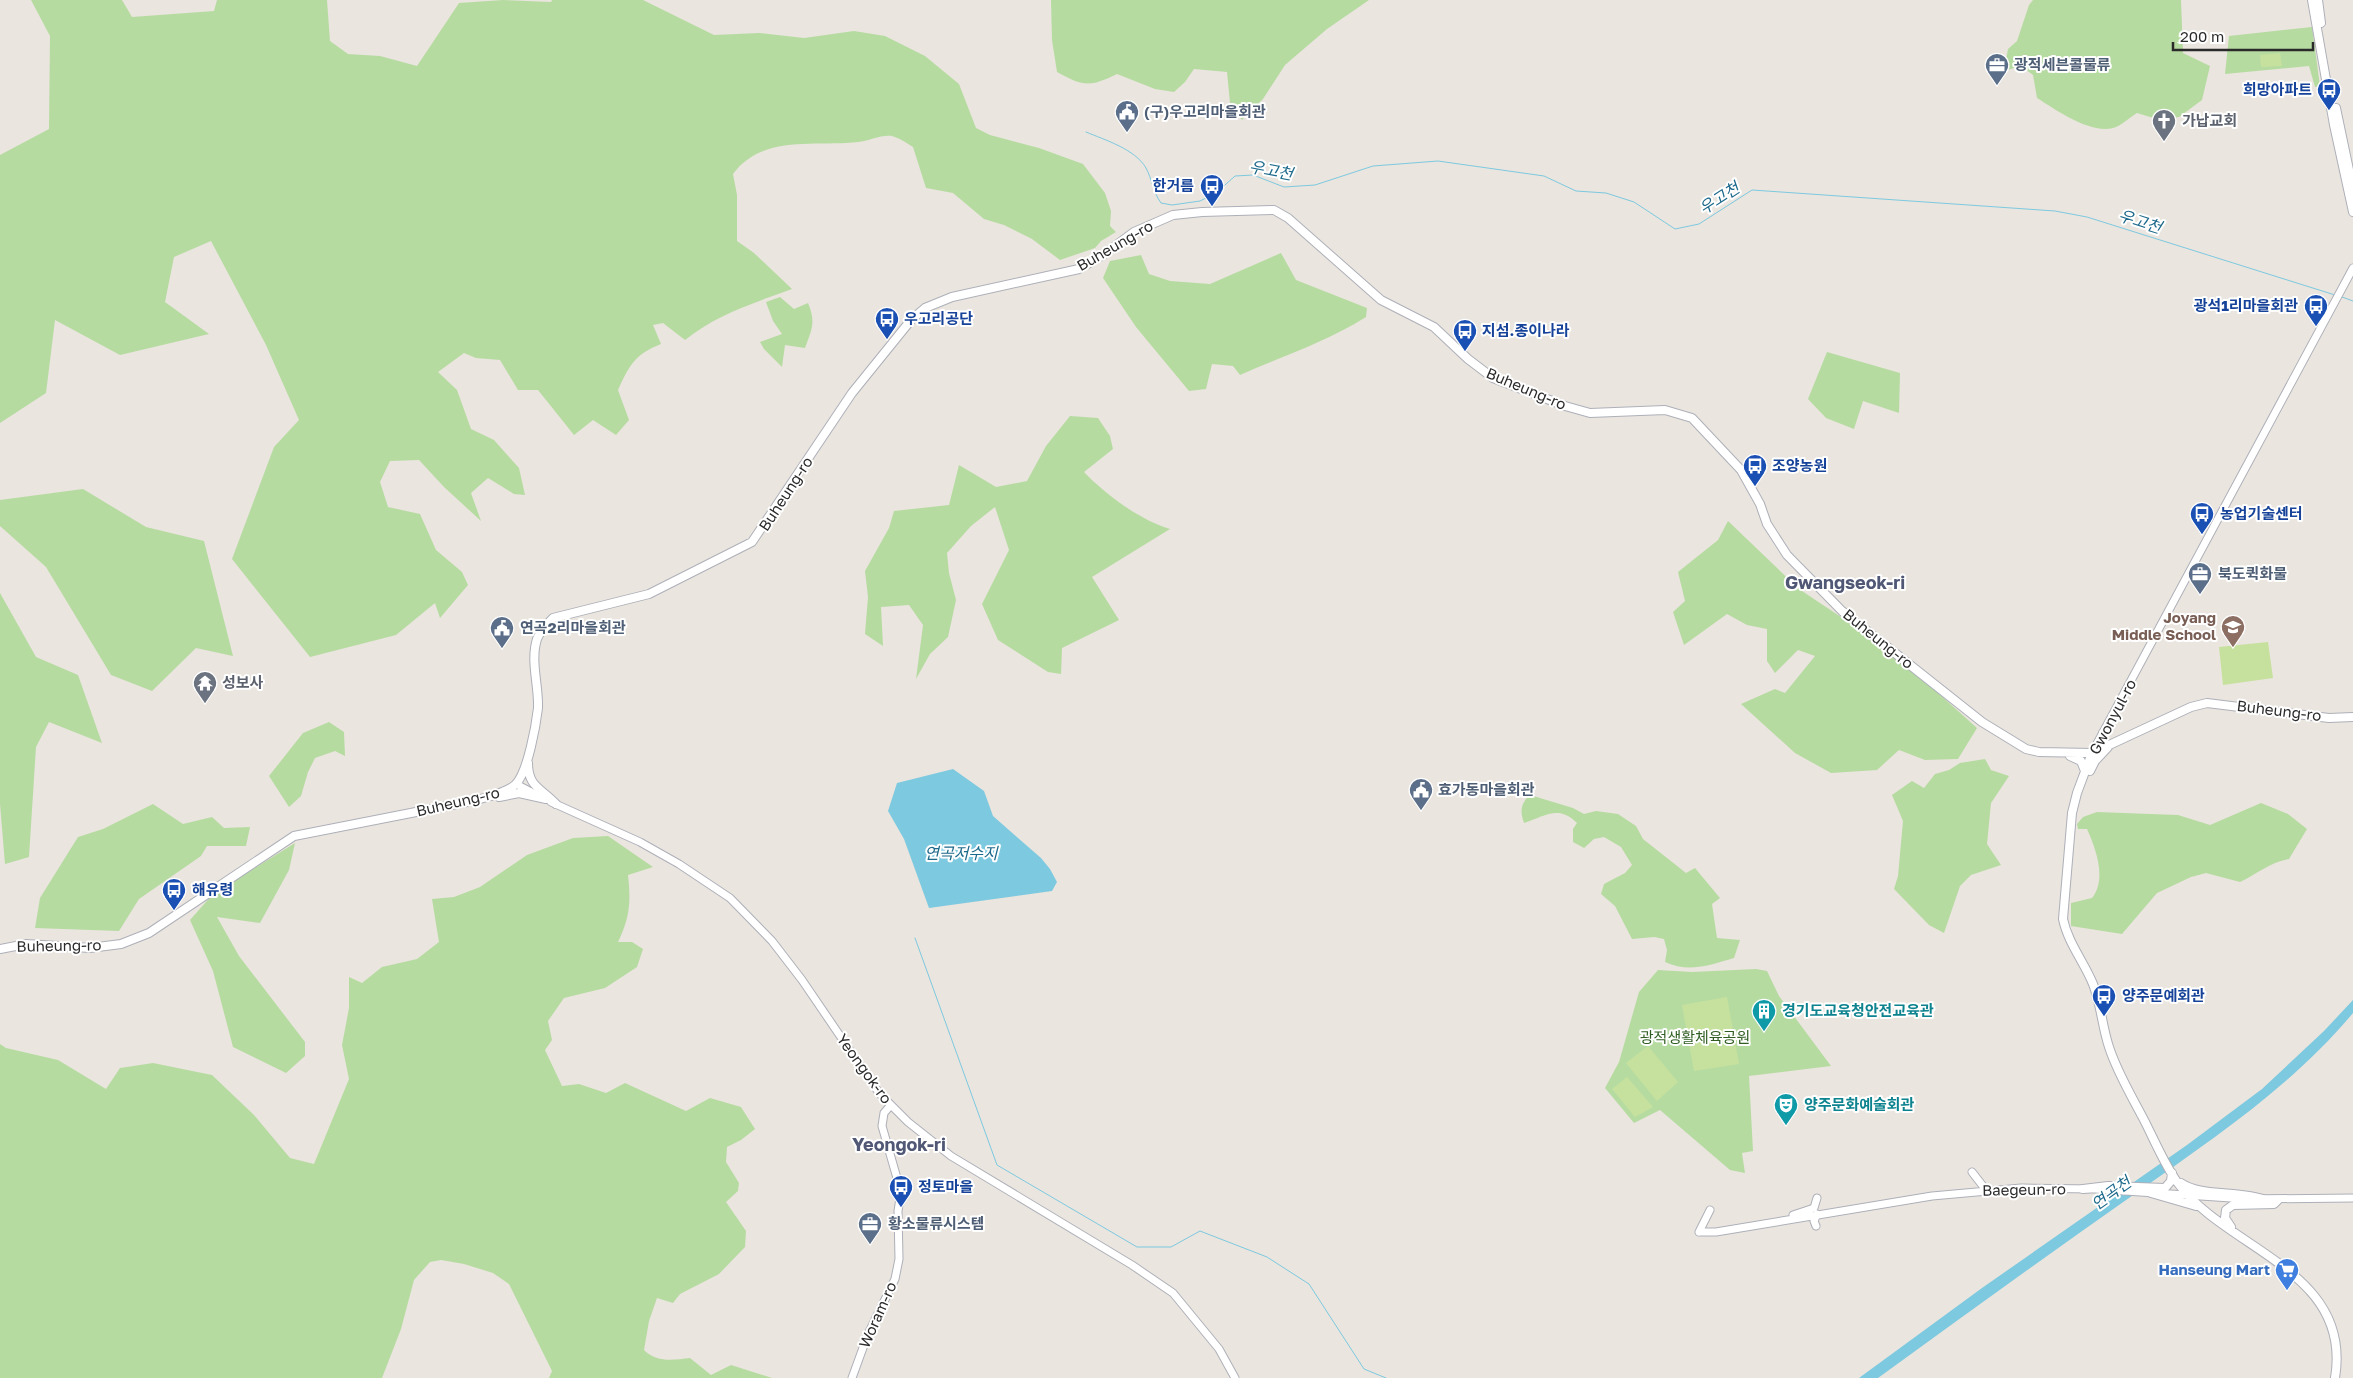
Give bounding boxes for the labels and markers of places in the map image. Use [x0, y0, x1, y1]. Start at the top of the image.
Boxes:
office icon: 광적세븐콜물류 [1984, 52, 2010, 86]
place label: 광적세븐콜물류 [2014, 55, 2111, 73]
bus stop icon: 희망아파트 [2316, 77, 2342, 111]
place label: 희망아파트 [2243, 80, 2312, 98]
public building icon: (구)우고리마을회관 [1114, 99, 1140, 133]
place label: (구)우고리마을회관 [1144, 102, 1266, 120]
church icon: 가납교회 [2151, 108, 2177, 142]
place label: 가납교회 [2182, 111, 2237, 129]
bus stop icon: 한거름 [1199, 173, 1225, 207]
place label: 한거름 [1153, 176, 1194, 194]
bus stop icon: 광석1리마을회관 [2303, 293, 2329, 327]
place label: 광석1리마을회관 [2194, 296, 2298, 314]
bus stop icon: 우고리공단 [874, 306, 900, 340]
place label: 우고리공단 [904, 309, 973, 327]
bus stop icon: 지섬.종이나라 [1452, 318, 1478, 352]
place label: 지섬.종이나라 [1482, 321, 1570, 339]
bus stop icon: 조양농원 [1742, 453, 1768, 487]
place label: 조양농원 [1772, 456, 1827, 474]
bus stop icon: 농업기술센터 [2189, 501, 2215, 535]
place label: 농업기술센터 [2220, 504, 2303, 522]
office icon: 북도퀵화물 [2187, 561, 2213, 595]
place label: 북도퀵화물 [2218, 564, 2287, 582]
place label: Joyang Middle School [2112, 608, 2216, 643]
school or university icon: Joyang Middle School [2220, 614, 2246, 648]
public building icon: 연곡2리마을회관 [489, 615, 515, 649]
place label: 연곡2리마을회관 [520, 618, 626, 636]
temple icon: 성보사 [192, 670, 218, 704]
place label: 성보사 [222, 673, 264, 691]
public building icon: 효가동마을회관 [1408, 777, 1434, 811]
place label: 효가동마을회관 [1438, 780, 1535, 798]
bus stop icon: 해유령 [161, 877, 187, 911]
place label: 해유령 [192, 880, 233, 898]
bus stop icon: 양주문예회관 [2091, 983, 2117, 1017]
place label: 양주문예회관 [2122, 986, 2205, 1004]
building icon: 경기도교육청안전교육관 [1751, 998, 1777, 1032]
place label: 경기도교육청안전교육관 [1782, 1001, 1934, 1019]
theatre icon: 양주문화예술회관 [1773, 1092, 1799, 1126]
place label: 양주문화예술회관 [1804, 1095, 1915, 1113]
bus stop icon: 정토마을 [888, 1174, 914, 1208]
place label: 정토마을 [918, 1177, 973, 1195]
office icon: 황소물류시스템 [857, 1211, 883, 1245]
place label: 황소물류시스템 [888, 1214, 985, 1232]
supermarket icon: Hanseung Mart [2274, 1257, 2300, 1291]
place label: Hanseung Mart [2158, 1260, 2270, 1278]

